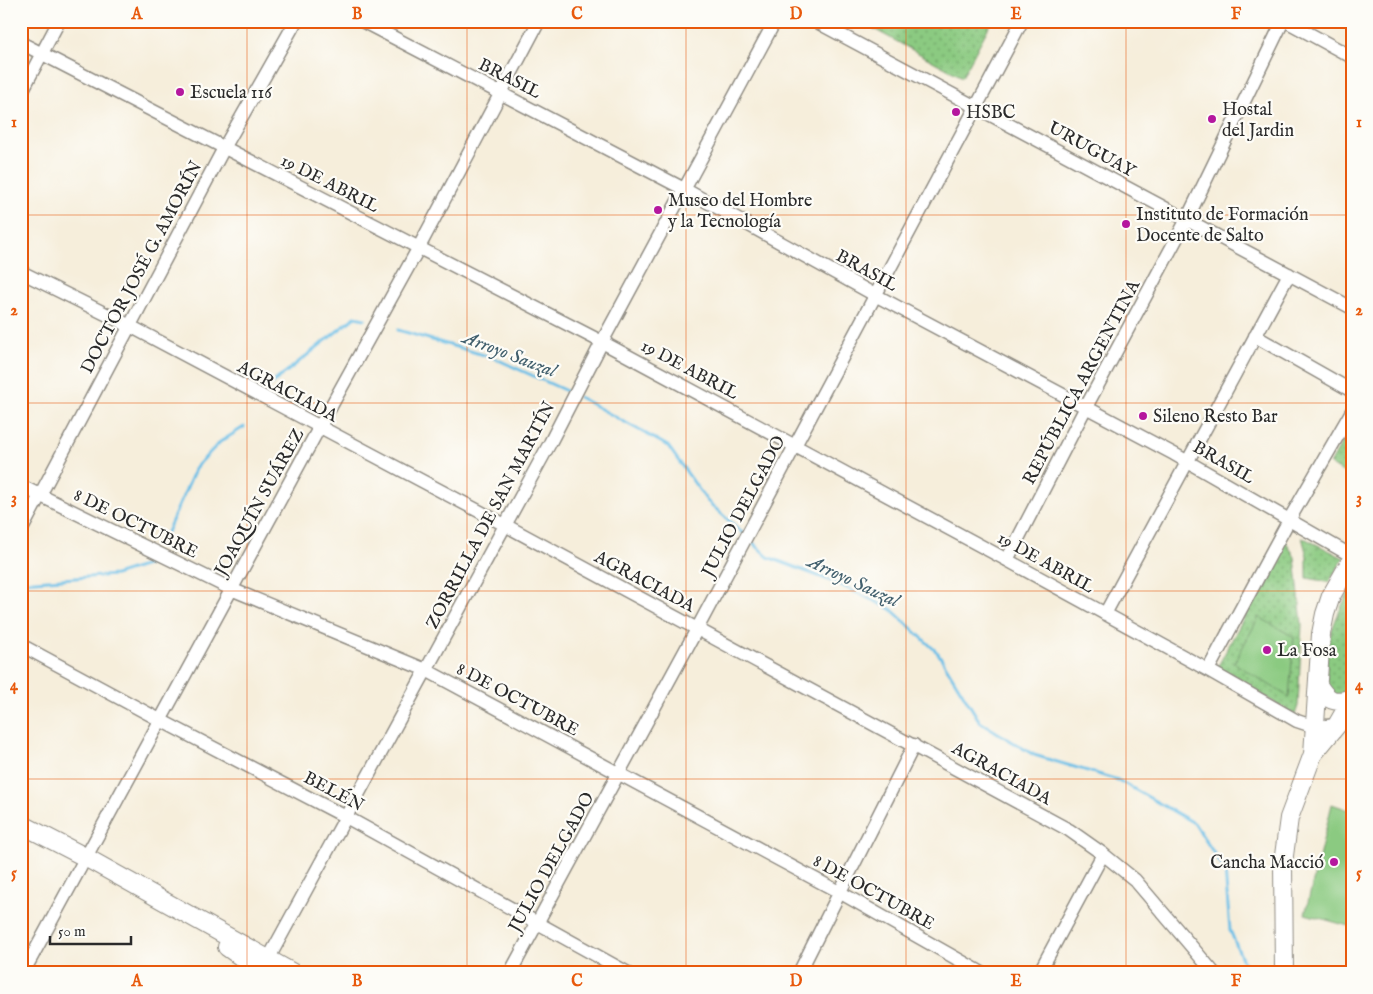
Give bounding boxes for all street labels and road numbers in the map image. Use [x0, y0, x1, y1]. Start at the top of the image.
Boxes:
street label: BRASIL [474, 54, 545, 105]
street label: URUGUAY [1044, 117, 1140, 184]
street label: 19 DE ABRIL [276, 150, 382, 219]
street label: DOCTOR JOSÉ G. AMORÍN [75, 156, 208, 378]
street label: BRASIL [831, 245, 901, 298]
street label: REPÚBLICA ARGENTINA [1018, 275, 1147, 489]
street label: 19 DE ABRIL [637, 335, 742, 406]
street label: AGRACIADA [232, 356, 342, 429]
street label: ZORRILLA DE SAN MARTÍN [420, 397, 561, 633]
street label: JOAQUÍN SUÁREZ [208, 424, 311, 582]
street label: JULIO DELGADO [696, 432, 791, 583]
street label: BRASIL [1188, 437, 1258, 490]
street label: 8 DE OCTUBRE [69, 484, 201, 564]
street label: 19 DE ABRIL [993, 527, 1098, 599]
street label: AGRACIADA [589, 546, 699, 619]
street label: 8 DE OCTUBRE [452, 658, 583, 742]
street label: AGRACIADA [946, 737, 1056, 812]
street label: BELÉN [299, 765, 369, 818]
street label: JULIO DELGADO [503, 788, 600, 939]
street label: 8 DE OCTUBRE [808, 850, 938, 936]

